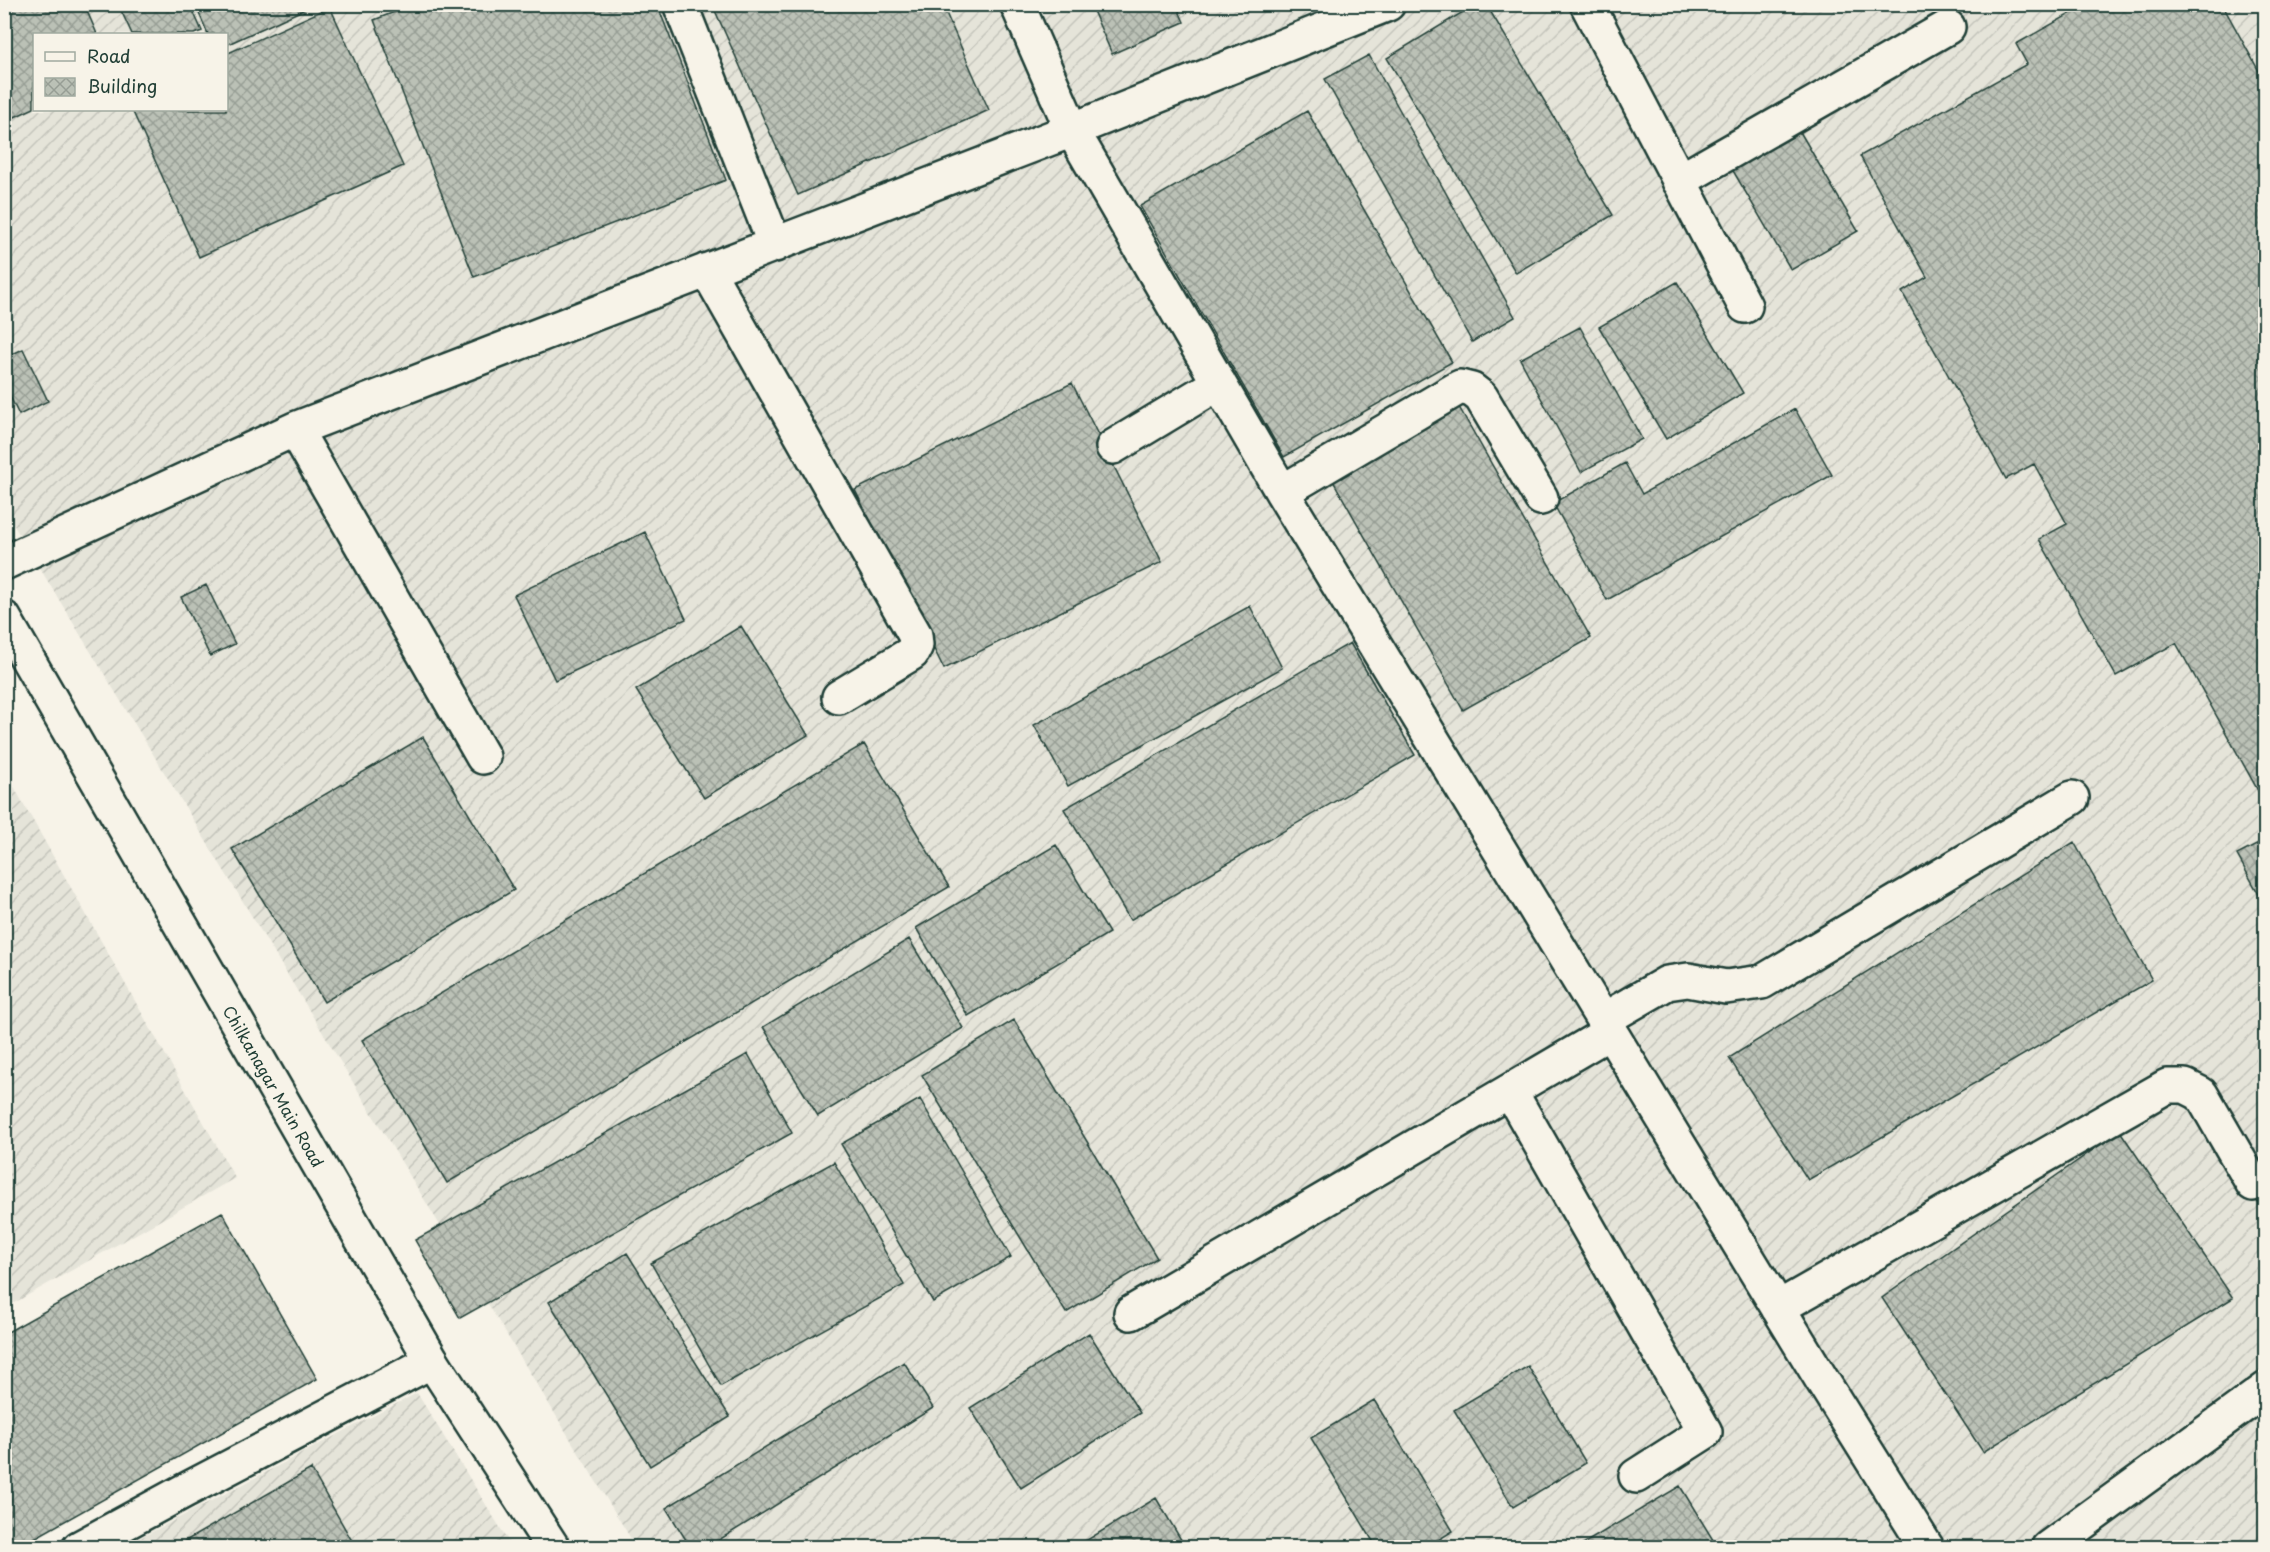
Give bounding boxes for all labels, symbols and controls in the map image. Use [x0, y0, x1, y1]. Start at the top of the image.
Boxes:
legend [33, 33, 228, 111]
text: Road [87, 42, 131, 69]
text: Building [87, 72, 157, 99]
street label: Chilkanagar Main Road [218, 1001, 330, 1171]

